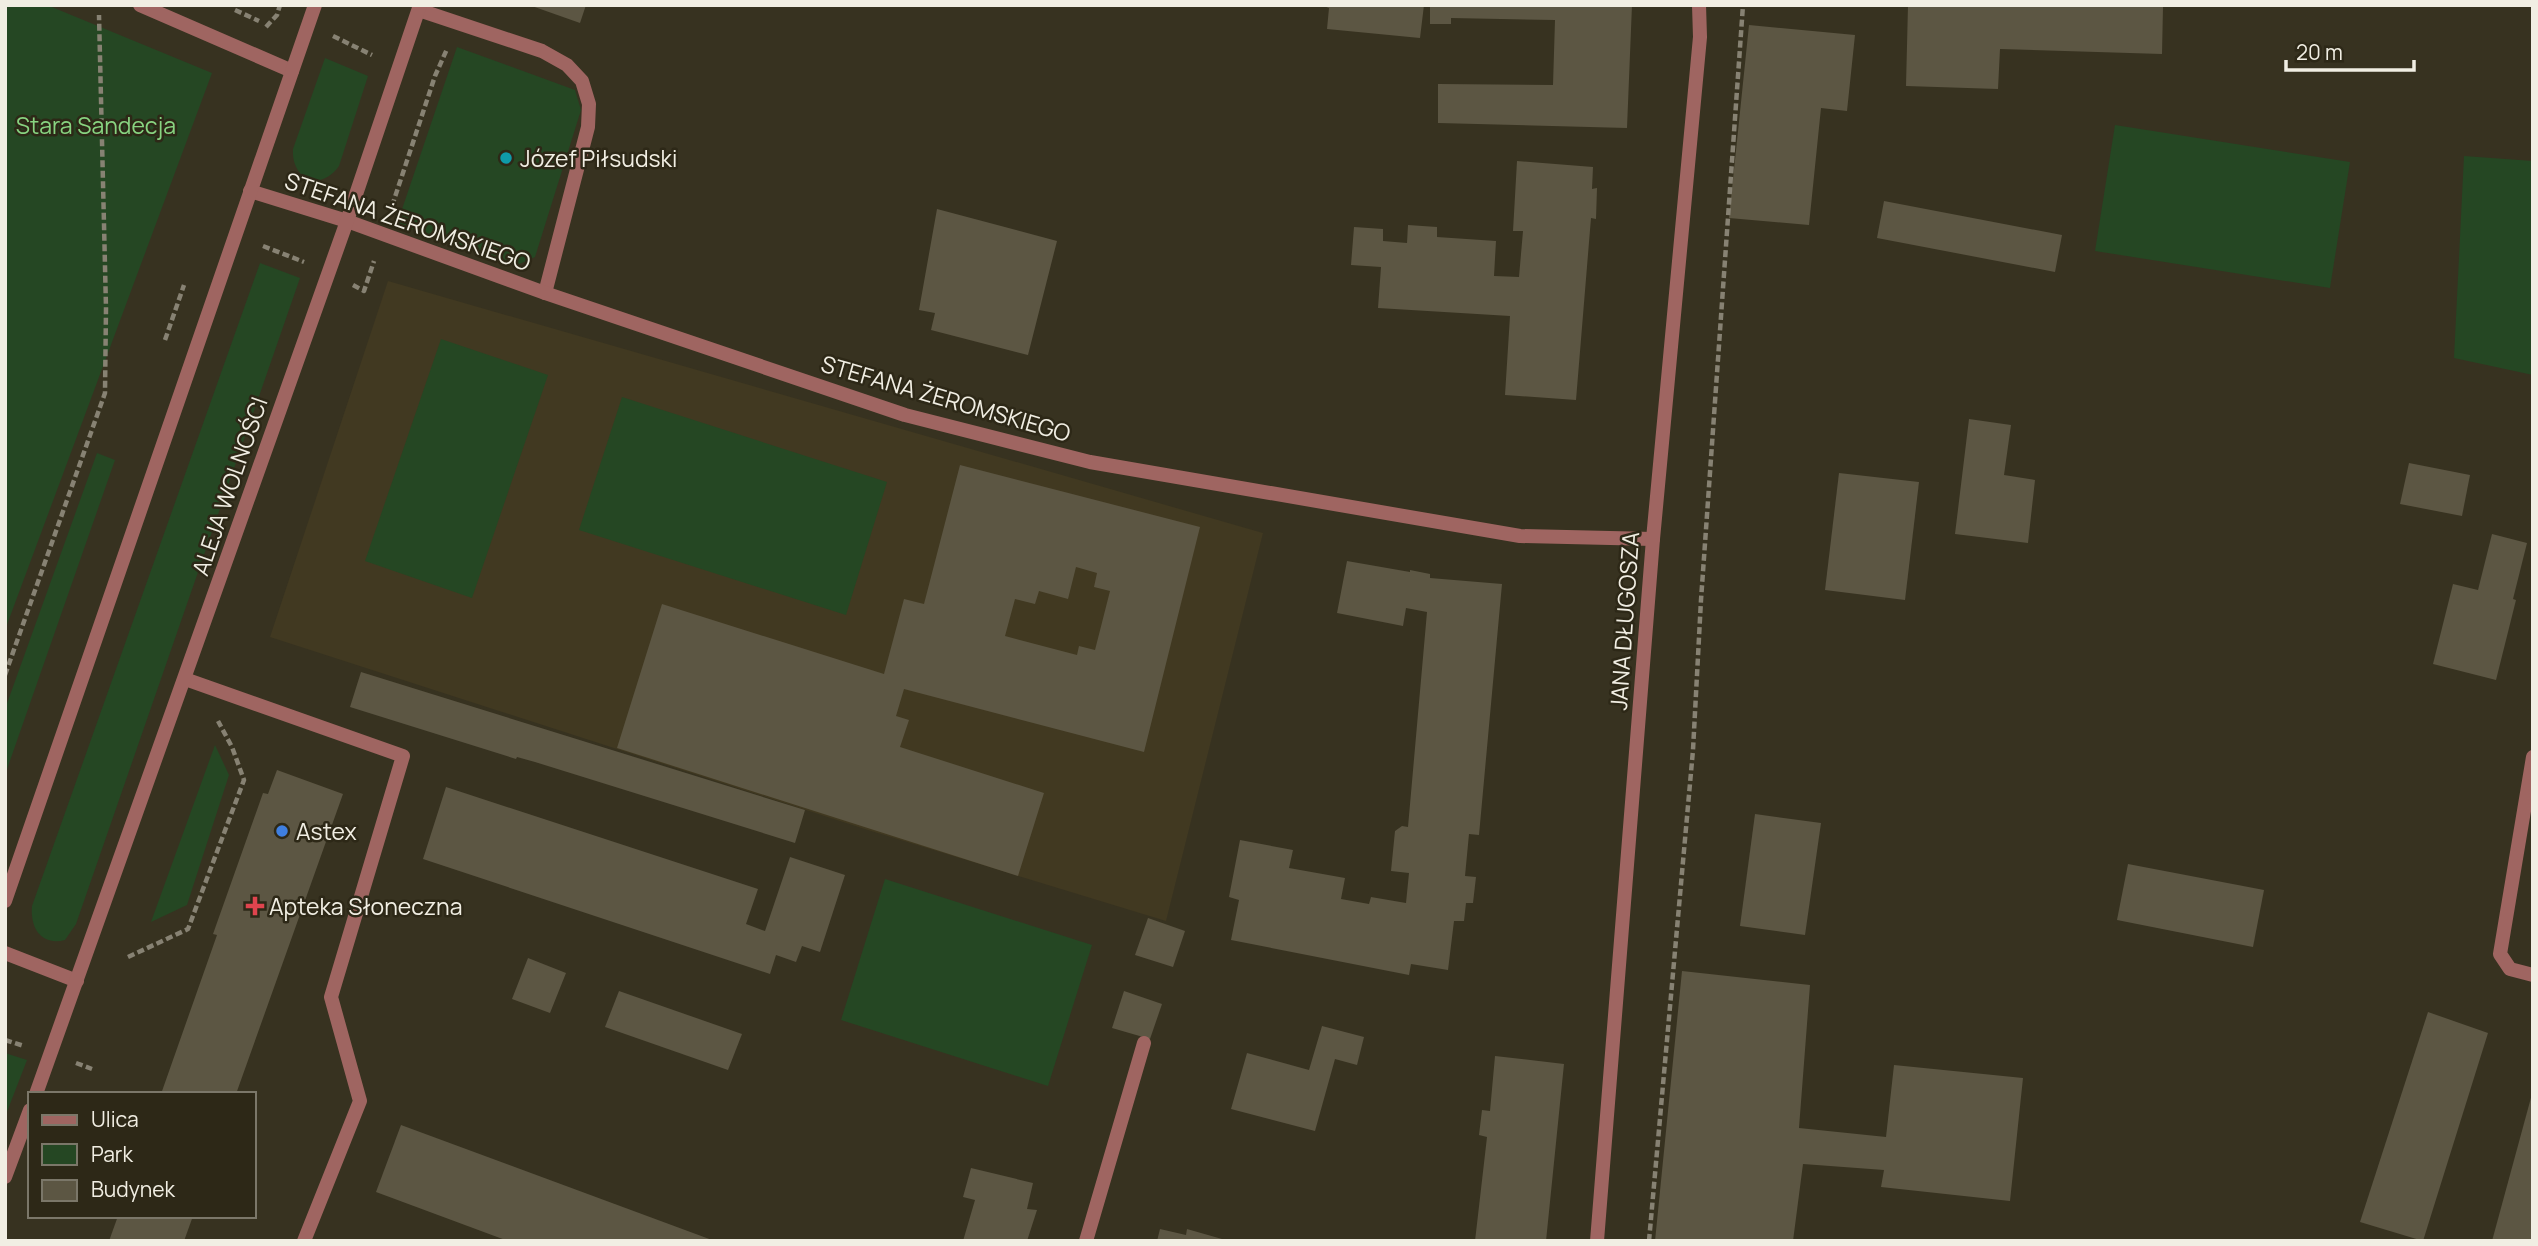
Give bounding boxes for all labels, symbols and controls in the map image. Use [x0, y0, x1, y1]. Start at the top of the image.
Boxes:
scale bar [2286, 28, 2414, 72]
text: 20 m [2296, 38, 2343, 66]
park label: Stara Sandecja [16, 109, 176, 141]
place label: Józef Piłsudski [520, 142, 677, 174]
marker: Józef Piłsudski [498, 150, 514, 166]
street label: STEFANA ŻEROMSKIEGO [281, 164, 535, 278]
street label: STEFANA ŻEROMSKIEGO [818, 347, 1074, 449]
street label: ALEJA WOLNOŚCI [183, 393, 275, 579]
street label: JANA DŁUGOSZA [1602, 530, 1646, 711]
place label: Astex [296, 815, 357, 847]
marker: Astex [274, 823, 290, 839]
place label: Apteka Słoneczna [269, 890, 463, 922]
marker: Apteka Słoneczna [247, 898, 263, 914]
legend [28, 1092, 256, 1218]
text: Ulica [91, 1105, 139, 1133]
text: Park [91, 1140, 133, 1168]
text: Budynek [91, 1175, 176, 1203]

